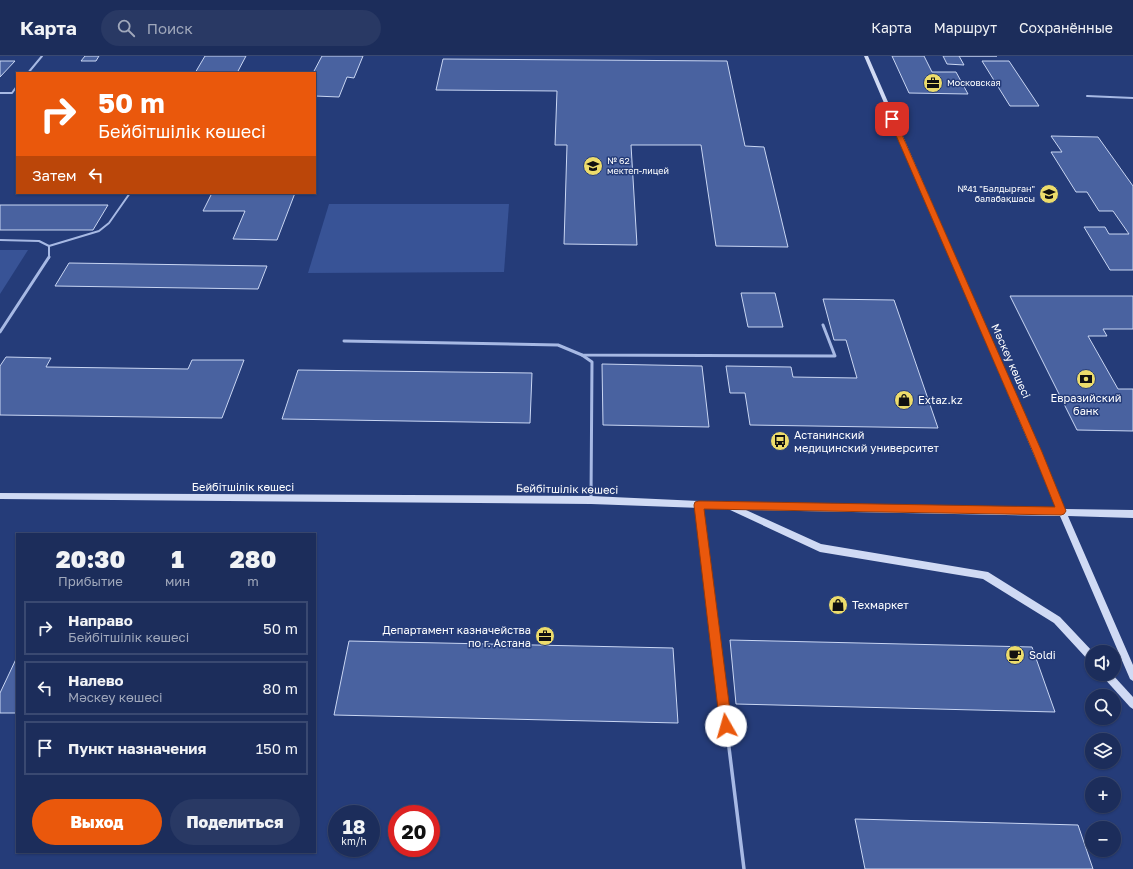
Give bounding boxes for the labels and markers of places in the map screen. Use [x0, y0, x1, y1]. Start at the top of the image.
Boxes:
office icon: Московская [922, 72, 944, 94]
place label: Московская [947, 77, 1001, 88]
pin [875, 102, 909, 136]
school or university icon: № 62 мектеп-лицей [582, 155, 604, 177]
place label: № 62 мектеп-лицей [607, 155, 669, 176]
place label: №41 "Балдырған" балабақшасы [957, 183, 1035, 204]
school or university icon: №41 "Балдырған" балабақшасы [1038, 183, 1060, 205]
bank icon: Евразийский банк [1075, 368, 1097, 390]
shop icon: Extaz.kz [893, 389, 915, 411]
place label: Евразийский банк [1051, 391, 1121, 417]
place label: Extaz.kz [918, 393, 963, 406]
place label: Астанинский медицинский университет [794, 428, 939, 454]
bus stop icon: Астанинский медицинский университет [769, 430, 791, 452]
shop icon: Техмаркет [827, 594, 849, 616]
place label: Техмаркет [852, 598, 909, 611]
place label: Департамент казначейства по г. Астана [383, 623, 531, 649]
office icon: Департамент казначейства по г. Астана [534, 625, 556, 647]
cafe icon: Soldi [1004, 644, 1026, 666]
place label: Soldi [1029, 648, 1056, 661]

